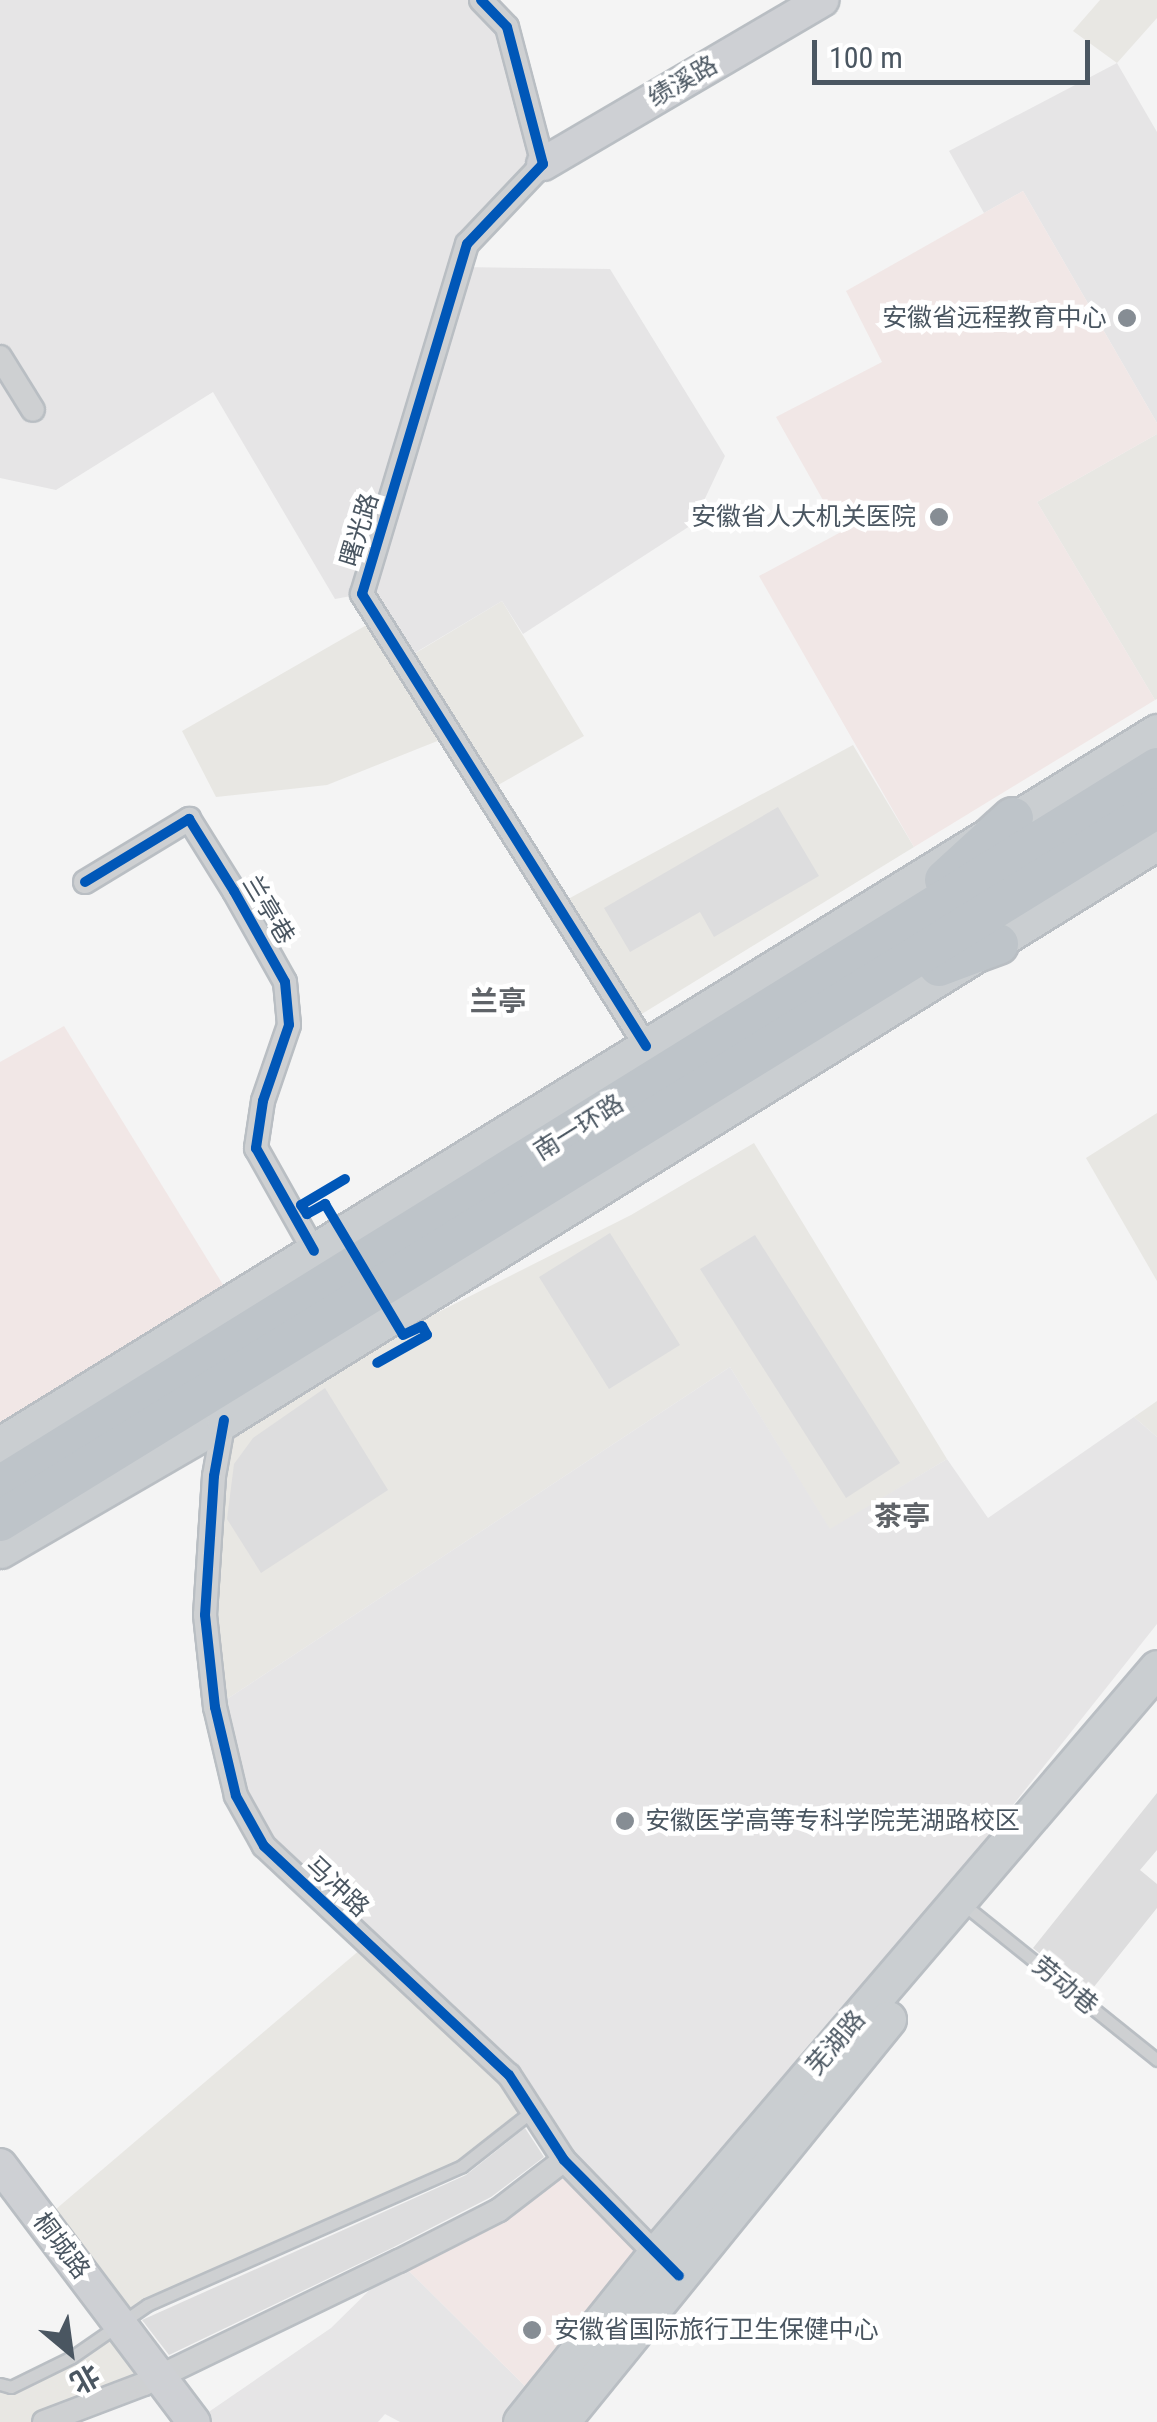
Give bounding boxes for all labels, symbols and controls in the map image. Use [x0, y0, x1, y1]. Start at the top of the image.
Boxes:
scale bar [817, 20, 1094, 82]
text: 100 m [829, 40, 903, 75]
street label: 绩溪路 [643, 50, 723, 114]
place label: 安徽省远程教育中心 [882, 303, 1107, 333]
marker: 安徽省远程教育中心 [1116, 307, 1138, 329]
street label: 曙光路 [335, 490, 385, 570]
place label: 安徽省人大机关医院 [691, 502, 916, 532]
marker: 安徽省人大机关医院 [926, 504, 952, 530]
street label: 兰亭巷 [236, 870, 300, 950]
district label: 兰亭 [470, 985, 526, 1019]
street label: 南一环路 [529, 1089, 629, 1167]
district label: 茶亭 [874, 1500, 930, 1534]
place label: 安徽医学高等专科学院芜湖路校区 [645, 1806, 1020, 1836]
marker: 安徽医学高等专科学院芜湖路校区 [614, 1810, 636, 1832]
street label: 马冲路 [299, 1850, 375, 1924]
street label: 劳动巷 [1026, 1951, 1104, 2021]
street label: 芜湖路 [800, 2005, 872, 2081]
street label: 桐城路 [26, 2207, 96, 2285]
north arrow [20, 2302, 120, 2402]
place label: 安徽省国际旅行卫生保健中心 [554, 2315, 879, 2345]
marker: 安徽省国际旅行卫生保健中心 [519, 2317, 545, 2343]
text: 北 [65, 2357, 105, 2400]

